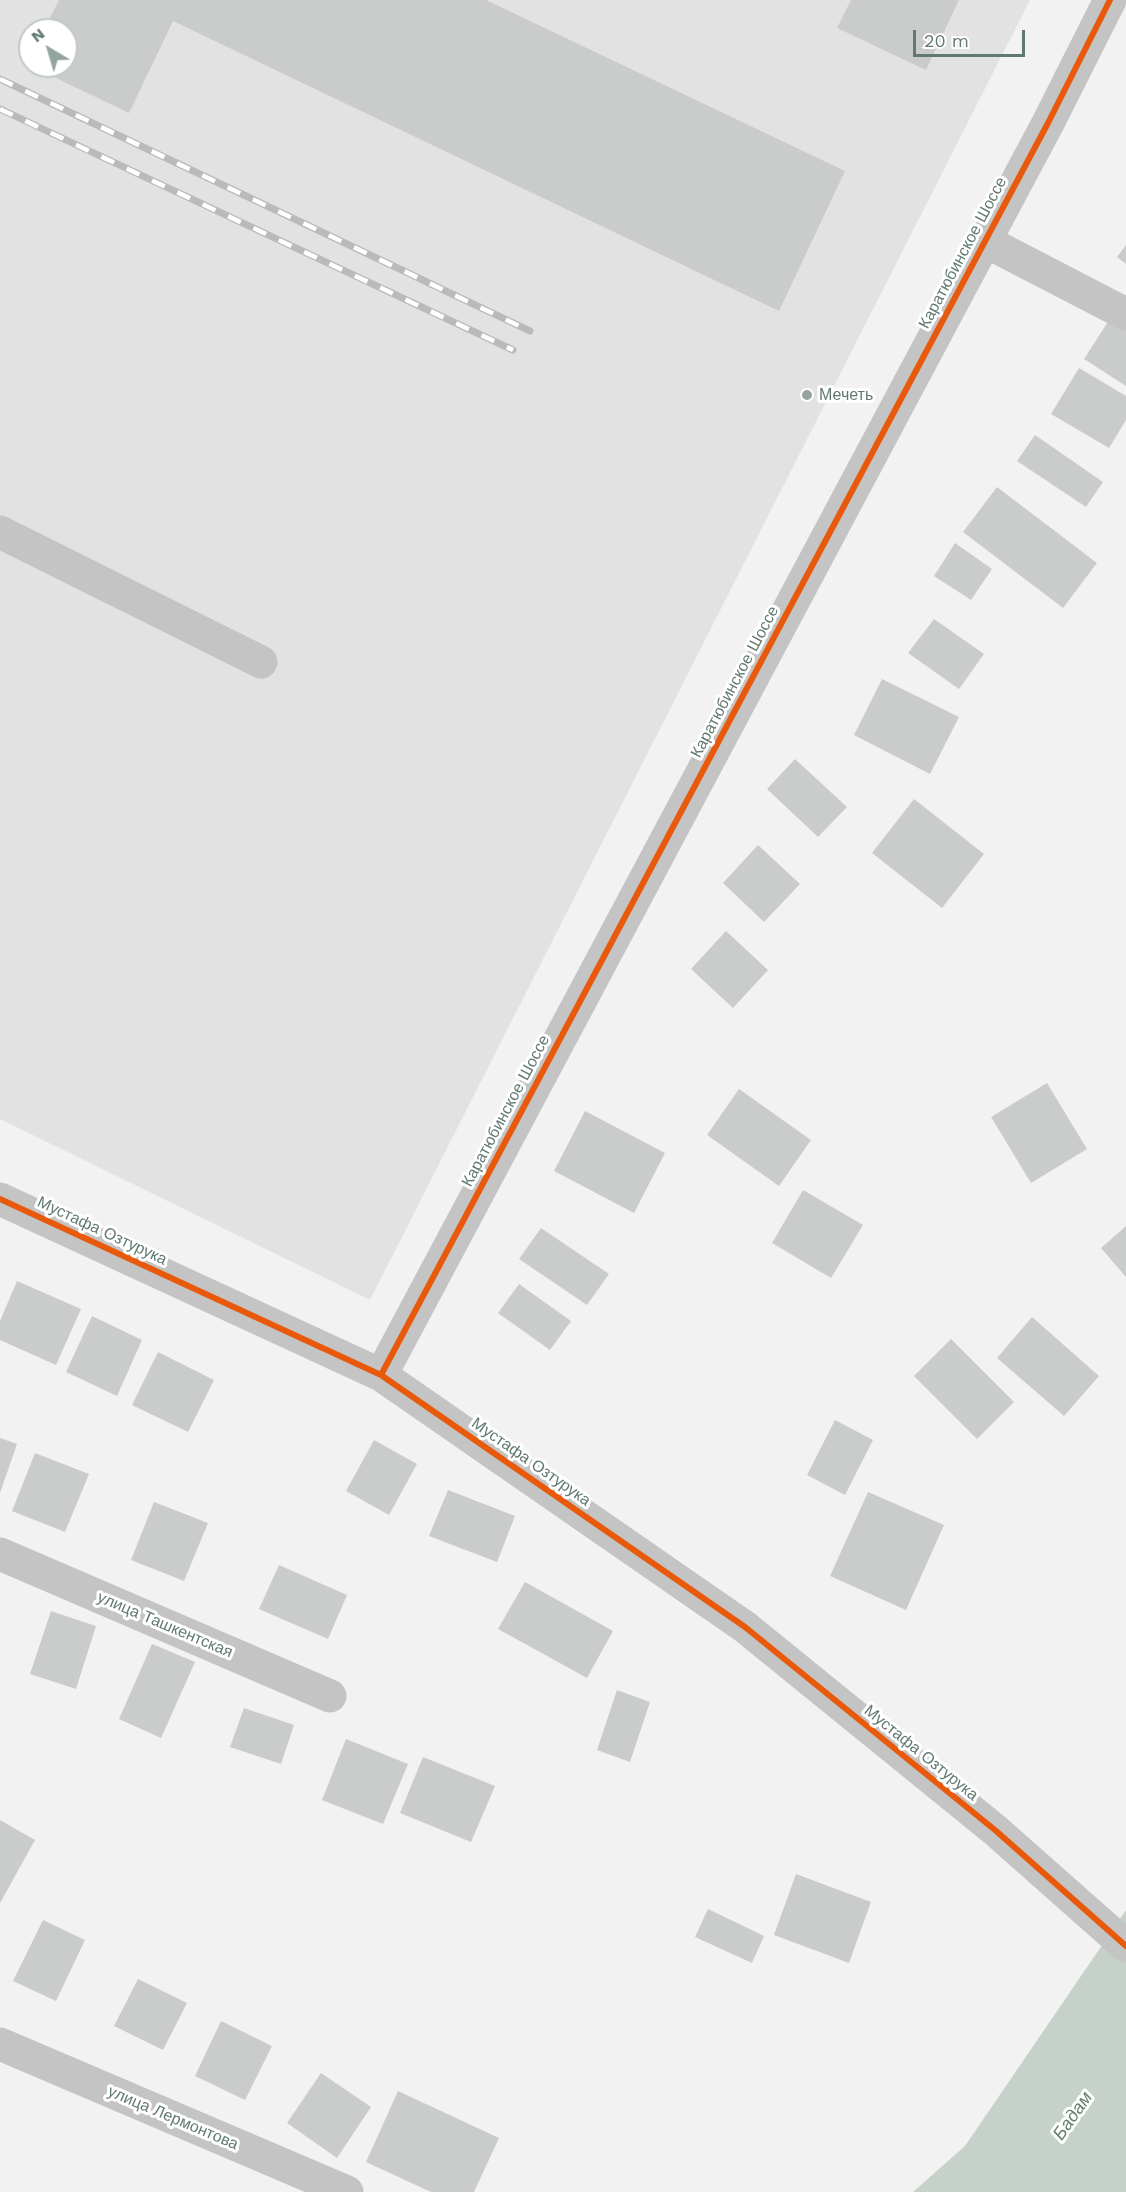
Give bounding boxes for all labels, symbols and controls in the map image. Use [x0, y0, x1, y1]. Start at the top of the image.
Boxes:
north arrow [18, 18, 78, 78]
scale bar [916, 18, 1028, 56]
text: N [27, 24, 48, 46]
text: 20 m [924, 30, 969, 51]
street label: Каратюбинское Шоссе [915, 174, 1011, 332]
place label: Мечеть [819, 385, 873, 405]
marker: Мечеть [800, 388, 814, 402]
street label: Каратюбинское Шоссе [687, 603, 783, 761]
street label: Каратюбинское Шоссе [458, 1032, 554, 1190]
street label: Мустафа Озтурука [34, 1193, 170, 1269]
street label: Мустафа Озтурука [468, 1414, 594, 1510]
street label: улица Ташкентская [94, 1588, 236, 1662]
street label: Мустафа Озтурука [860, 1701, 982, 1805]
street label: улица Лермонтова [105, 2082, 241, 2154]
water label: Бадам [1049, 2088, 1097, 2144]

